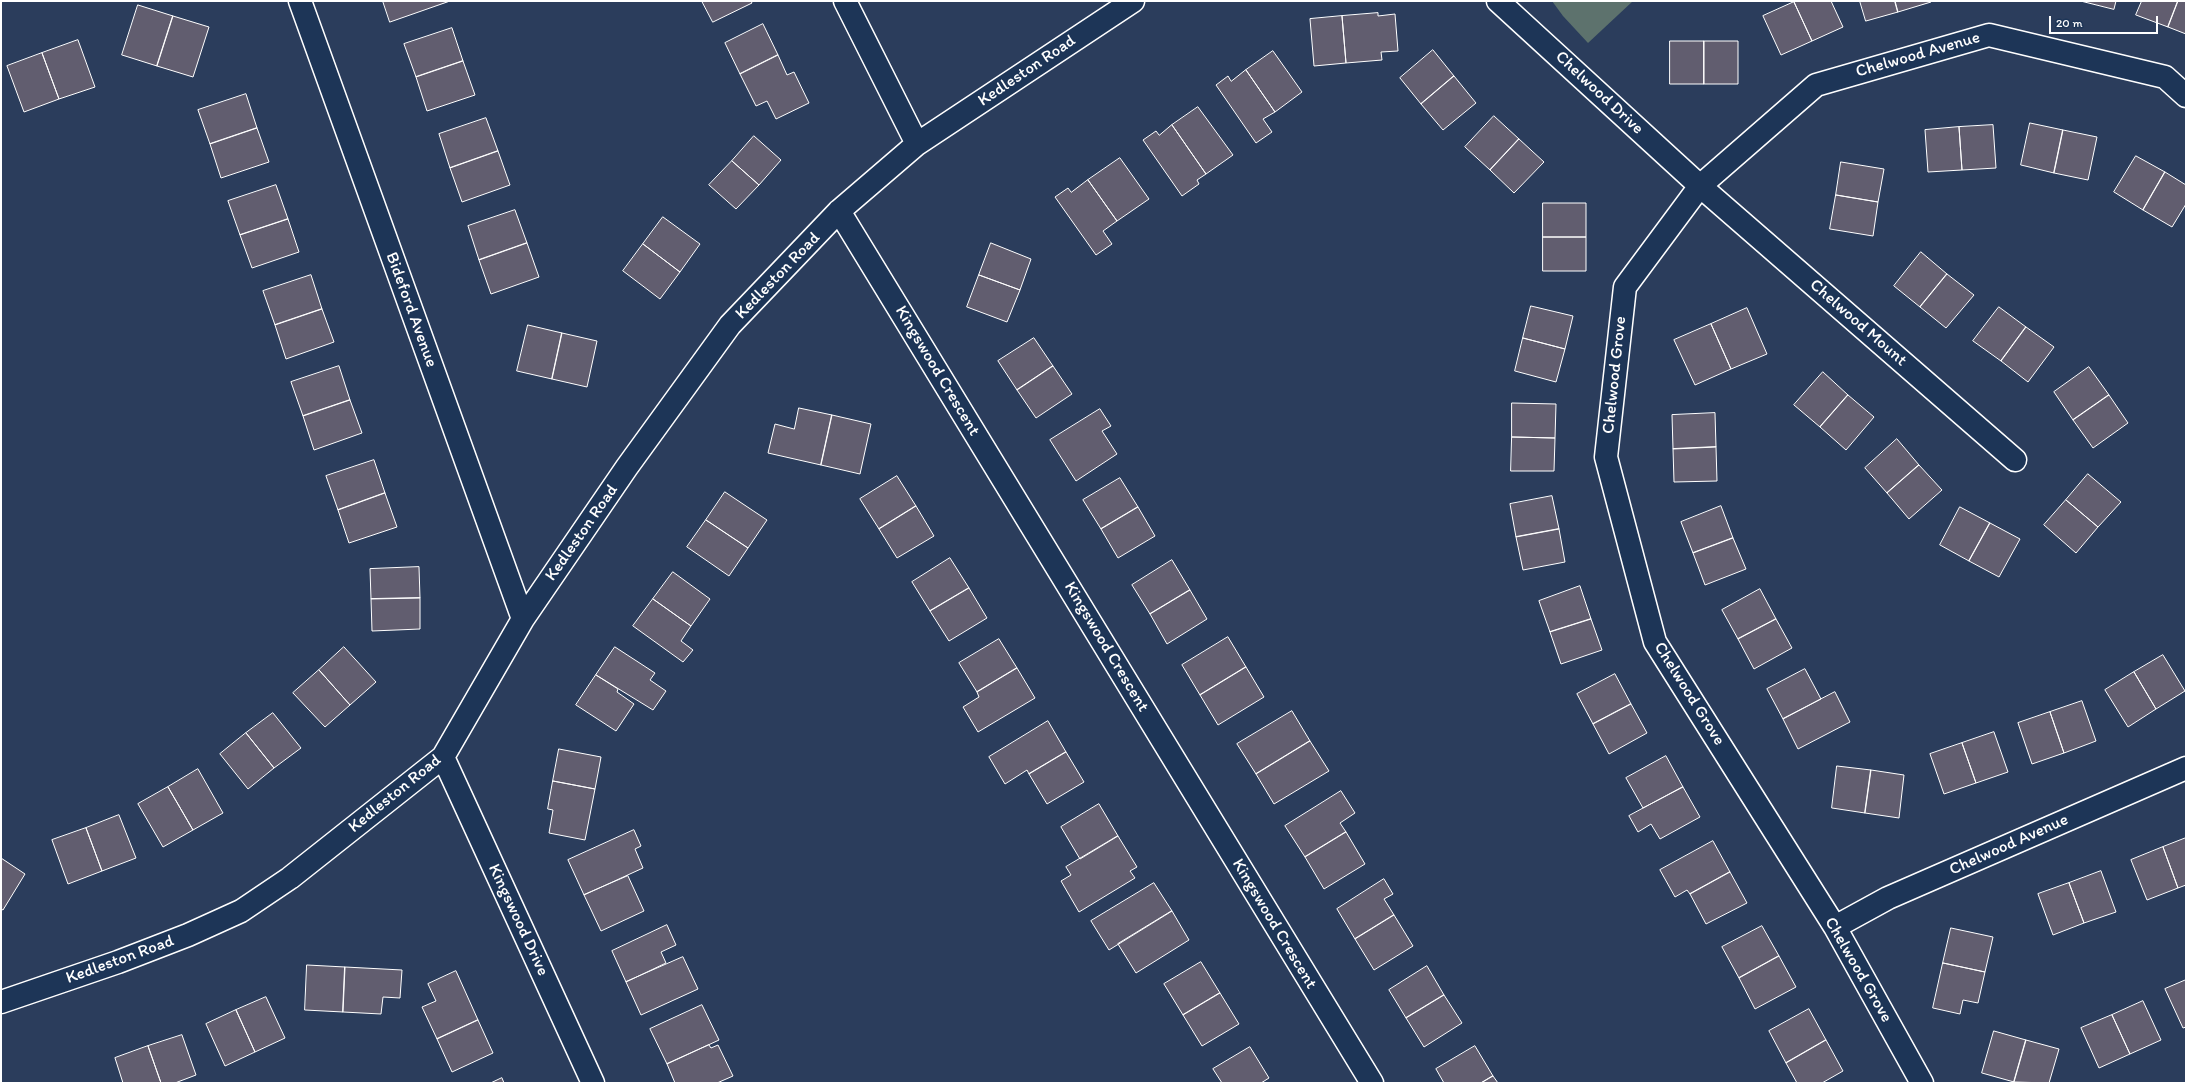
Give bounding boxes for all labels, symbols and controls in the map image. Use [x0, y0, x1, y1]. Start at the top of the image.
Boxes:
scale bar [2051, 8, 2160, 34]
text: 20 m [2056, 16, 2083, 30]
street label: Chelwood Avenue [1854, 28, 1982, 82]
street label: Kedleston Road [974, 31, 1080, 111]
street label: Chelwood Drive [1551, 47, 1647, 139]
street label: Kedleston Road [731, 228, 825, 324]
street label: Bideford Avenue [381, 250, 441, 370]
street label: Chelwood Mount [1805, 275, 1911, 371]
street label: Kingswood Crescent [890, 302, 984, 440]
street label: Chelwood Grove [1599, 315, 1631, 435]
street label: Kedleston Road [541, 481, 623, 585]
street label: Kingswood Crescent [1059, 578, 1153, 716]
street label: Chelwood Grove [1649, 638, 1729, 750]
street label: Kedleston Road [345, 750, 445, 838]
street label: Chelwood Avenue [1946, 810, 2072, 880]
street label: Kingswood Crescent [1227, 855, 1321, 993]
street label: Kingswood Drive [483, 861, 553, 979]
street label: Chelwood Grove [1820, 914, 1896, 1026]
street label: Kedleston Road [63, 931, 177, 989]

